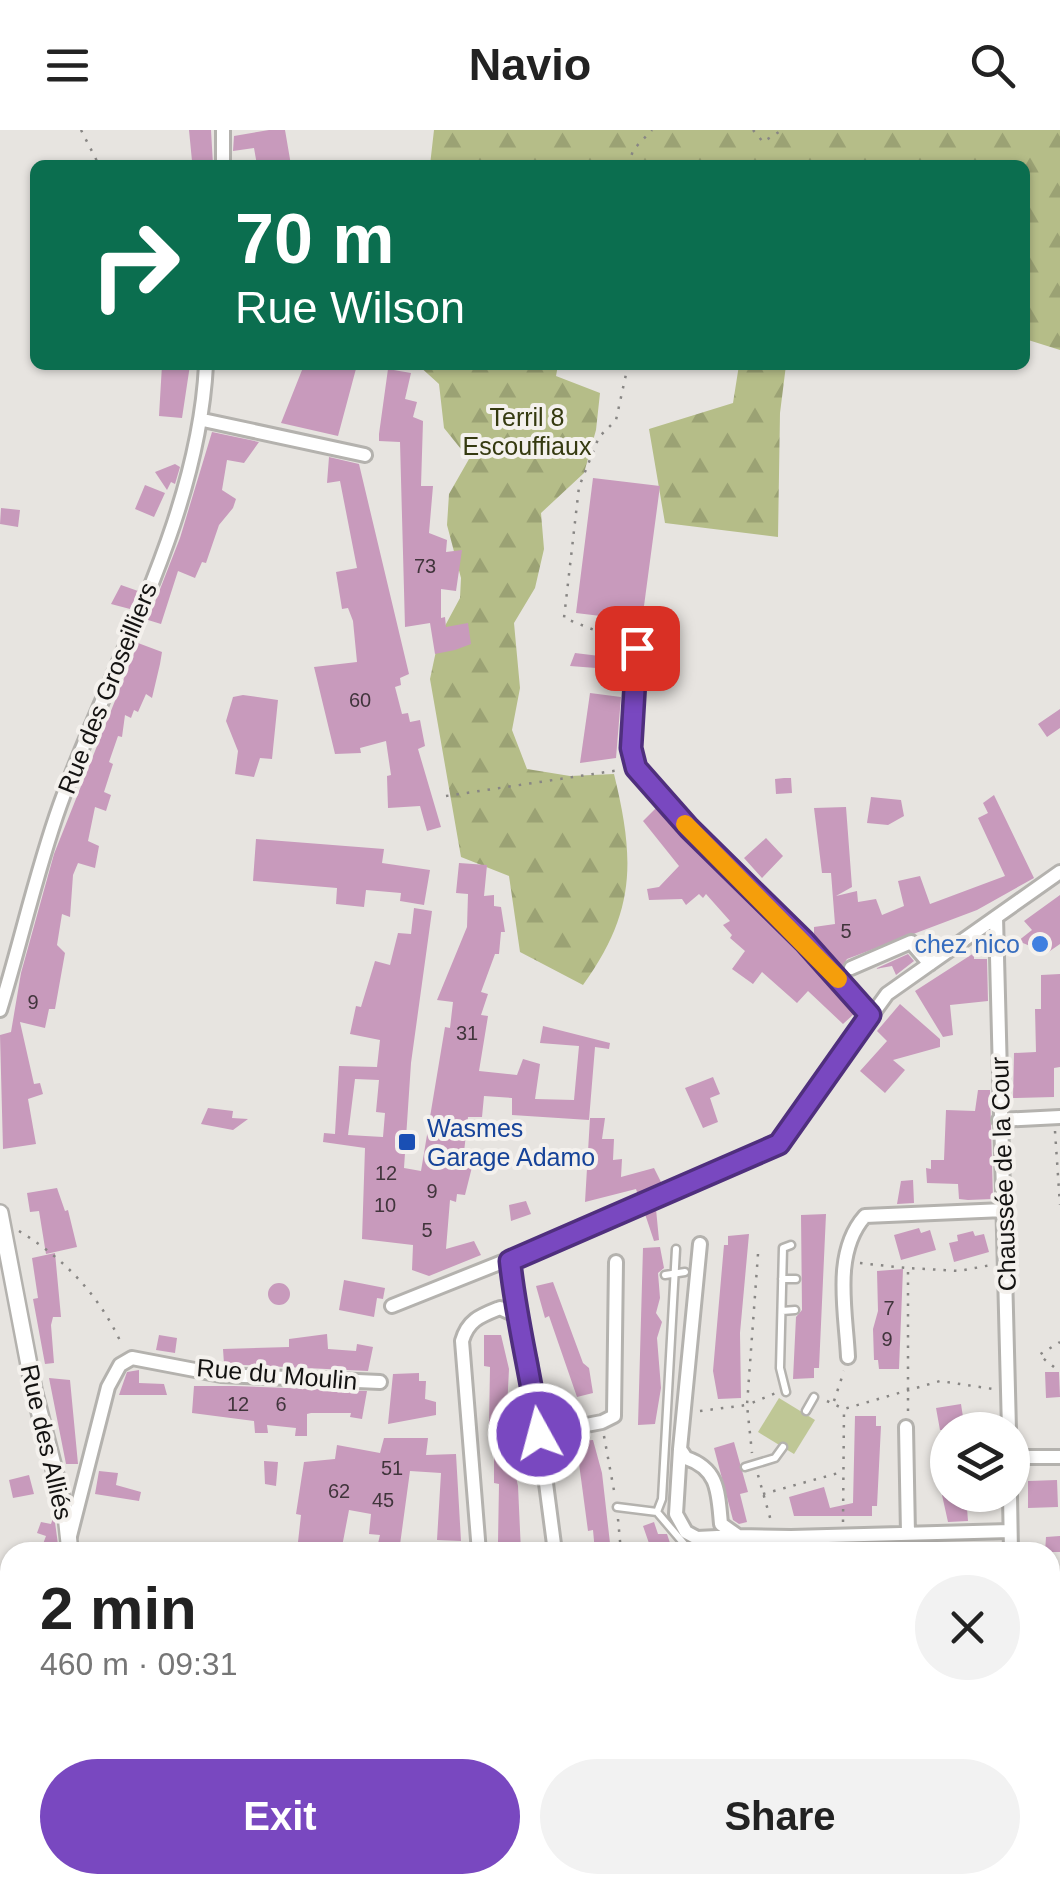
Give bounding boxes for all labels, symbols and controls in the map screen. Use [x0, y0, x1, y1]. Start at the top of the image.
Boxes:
icon: menu [40, 38, 95, 93]
icon: search [965, 38, 1020, 93]
text: Navio [469, 39, 591, 90]
icon: right [70, 200, 200, 330]
text: 70 m [235, 200, 395, 278]
text: Rue Wilson [235, 282, 465, 333]
park label: Terril 8 Escouffiaux [463, 403, 592, 460]
house number: 73 [414, 555, 436, 577]
street label: Rue des Groseilliers [52, 578, 162, 798]
pin [595, 606, 680, 691]
icon: arrive [610, 621, 665, 676]
house number: 60 [349, 689, 371, 711]
house number: 5 [840, 920, 852, 942]
place label: chez nico [914, 930, 1020, 958]
marker: chez nico [1029, 933, 1051, 955]
house number: 9 [27, 991, 39, 1013]
house number: 31 [456, 1022, 478, 1044]
street label: Chaussée de la Cour [985, 1056, 1021, 1292]
place label: Wasmes Garage Adamo [427, 1114, 595, 1171]
marker: Wasmes Garage Adamo [396, 1131, 418, 1153]
house number: 12 [375, 1162, 397, 1184]
house number: 9 [426, 1180, 438, 1202]
house number: 10 [374, 1194, 396, 1216]
house number: 5 [421, 1219, 433, 1241]
house number: 7 [883, 1297, 895, 1319]
house number: 9 [881, 1328, 893, 1350]
street label: Rue du Moulin [195, 1353, 359, 1395]
street label: Rue des Alliés [16, 1362, 78, 1522]
position arrow [487, 1382, 591, 1486]
house number: 12 [227, 1393, 249, 1415]
house number: 6 [275, 1393, 287, 1415]
map controls [930, 1412, 1030, 1512]
button: layers [930, 1412, 1030, 1512]
house number: 51 [381, 1457, 403, 1479]
house number: 62 [328, 1480, 350, 1502]
house number: 45 [372, 1489, 394, 1511]
text: 2 min [40, 1575, 197, 1642]
button: close [915, 1575, 1020, 1680]
text: 460 m · 09:31 [40, 1646, 237, 1682]
button: Exit [40, 1759, 520, 1874]
button: Share [540, 1759, 1020, 1874]

